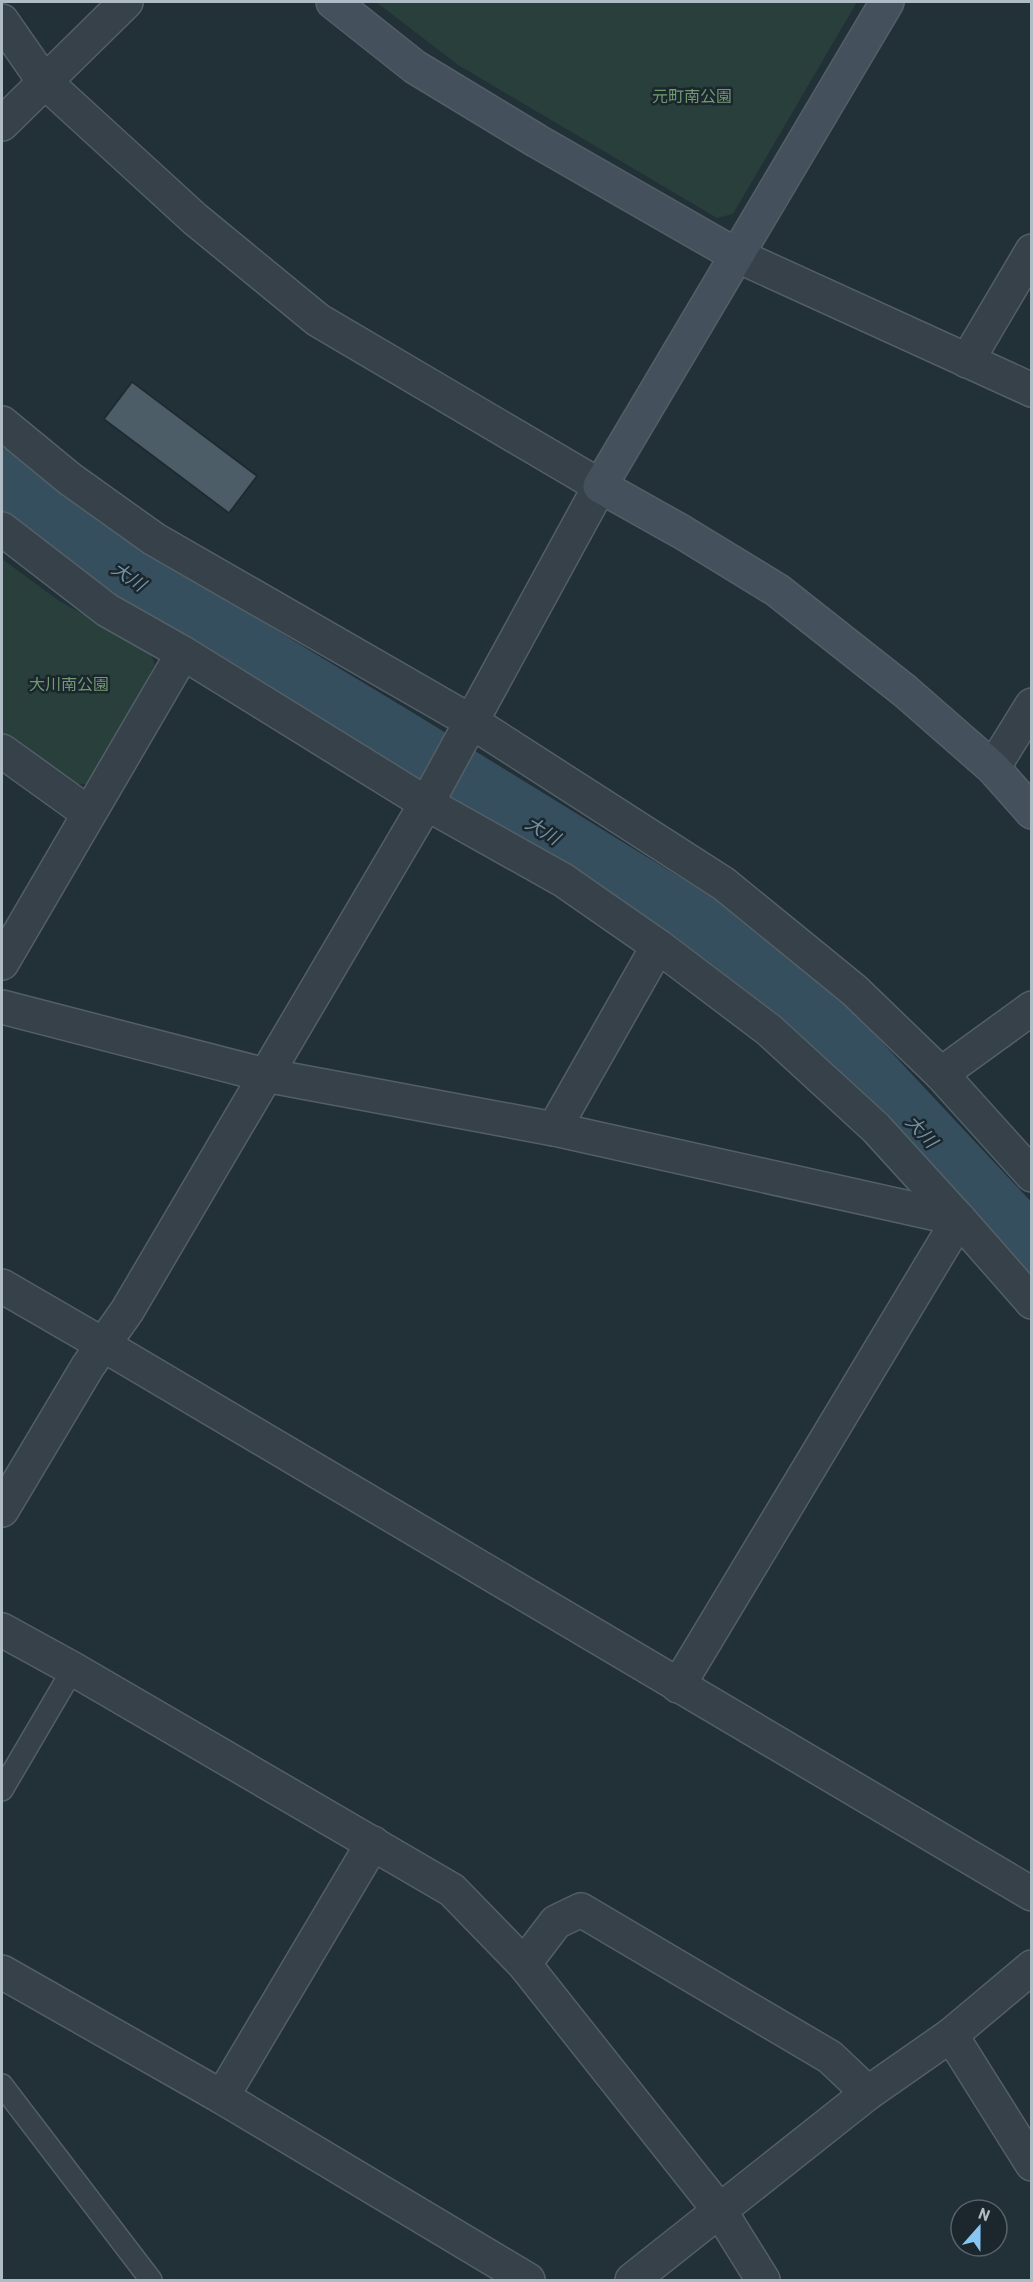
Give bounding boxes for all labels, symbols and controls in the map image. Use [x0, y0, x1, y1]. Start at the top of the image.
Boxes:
park label: 元町南公園 [652, 86, 732, 105]
water label: 大川 [108, 557, 152, 596]
park label: 大川南公園 [29, 674, 109, 693]
water label: 大川 [522, 811, 566, 850]
water label: 大川 [902, 1110, 944, 1153]
north arrow [949, 2198, 1009, 2258]
text: N [976, 2203, 993, 2224]

